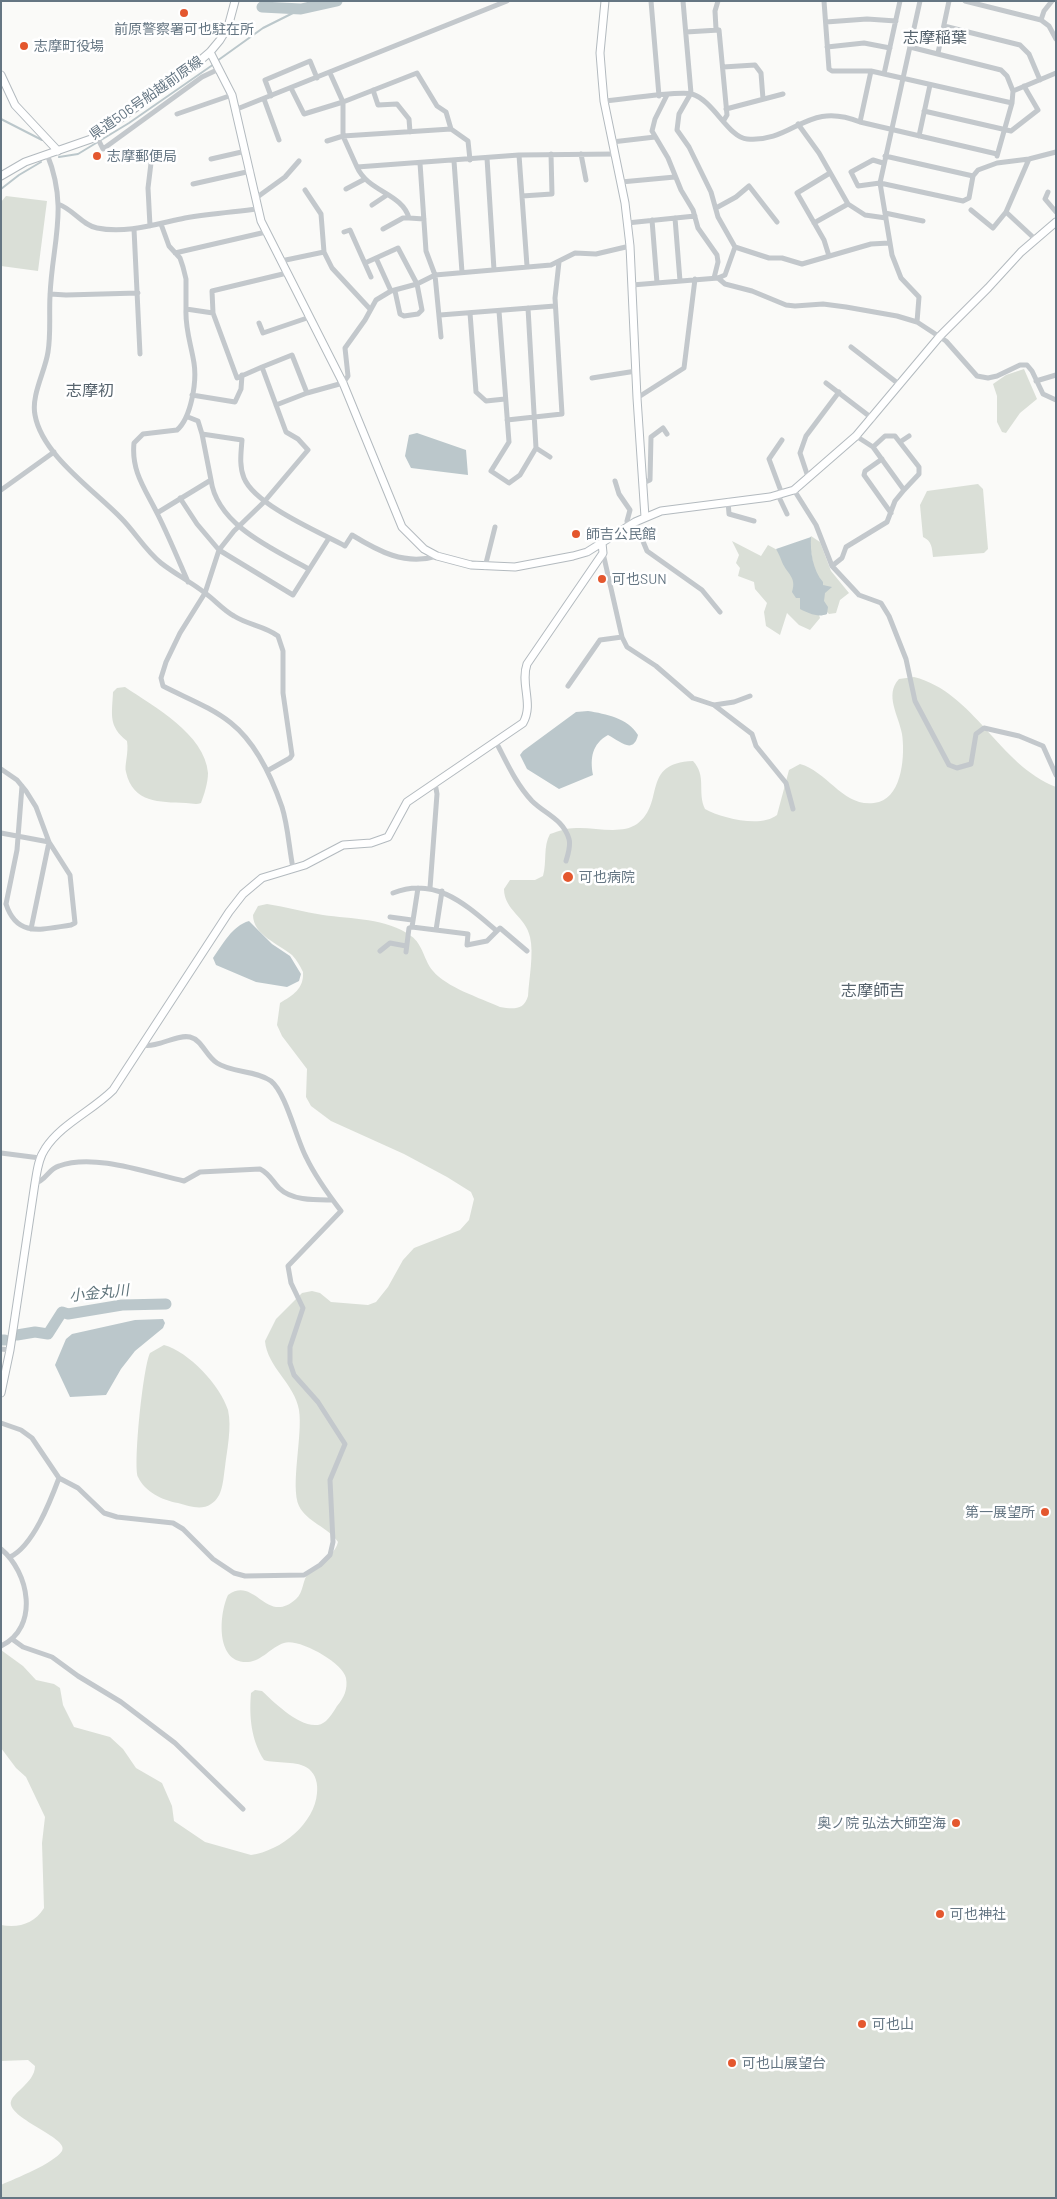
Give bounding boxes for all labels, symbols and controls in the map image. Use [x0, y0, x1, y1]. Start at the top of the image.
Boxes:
marker: 前原警察署可也駐在所 [178, 7, 190, 19]
place label: 前原警察署可也駐在所 [114, 21, 254, 37]
district label: 志摩稲葉 [903, 28, 967, 48]
place label: 志摩町役場 [34, 38, 104, 54]
marker: 志摩町役場 [18, 40, 30, 52]
street label: 県道506号船越前原線 [86, 53, 206, 143]
place label: 志摩郵便局 [107, 148, 177, 164]
marker: 志摩郵便局 [91, 150, 103, 162]
district label: 志摩初 [66, 381, 114, 401]
place label: 師吉公民館 [586, 526, 656, 542]
marker: 師吉公民館 [570, 528, 582, 540]
place label: 可也SUN [612, 571, 667, 587]
marker: 可也SUN [596, 573, 608, 585]
place label: 可也病院 [579, 869, 635, 885]
marker: 可也病院 [561, 870, 575, 884]
district label: 志摩師吉 [841, 981, 905, 1001]
water label: 小金丸川 [68, 1281, 130, 1305]
place label: 第一展望所 [965, 1504, 1035, 1520]
marker: 第一展望所 [1039, 1506, 1051, 1518]
place label: 奥ノ院 弘法大師空海 [817, 1815, 946, 1831]
marker: 奥ノ院 弘法大師空海 [950, 1817, 962, 1829]
place label: 可也神社 [950, 1906, 1006, 1922]
marker: 可也神社 [934, 1908, 946, 1920]
place label: 可也山 [872, 2016, 914, 2032]
marker: 可也山 [856, 2018, 868, 2030]
place label: 可也山展望台 [742, 2055, 826, 2071]
marker: 可也山展望台 [726, 2057, 738, 2069]

